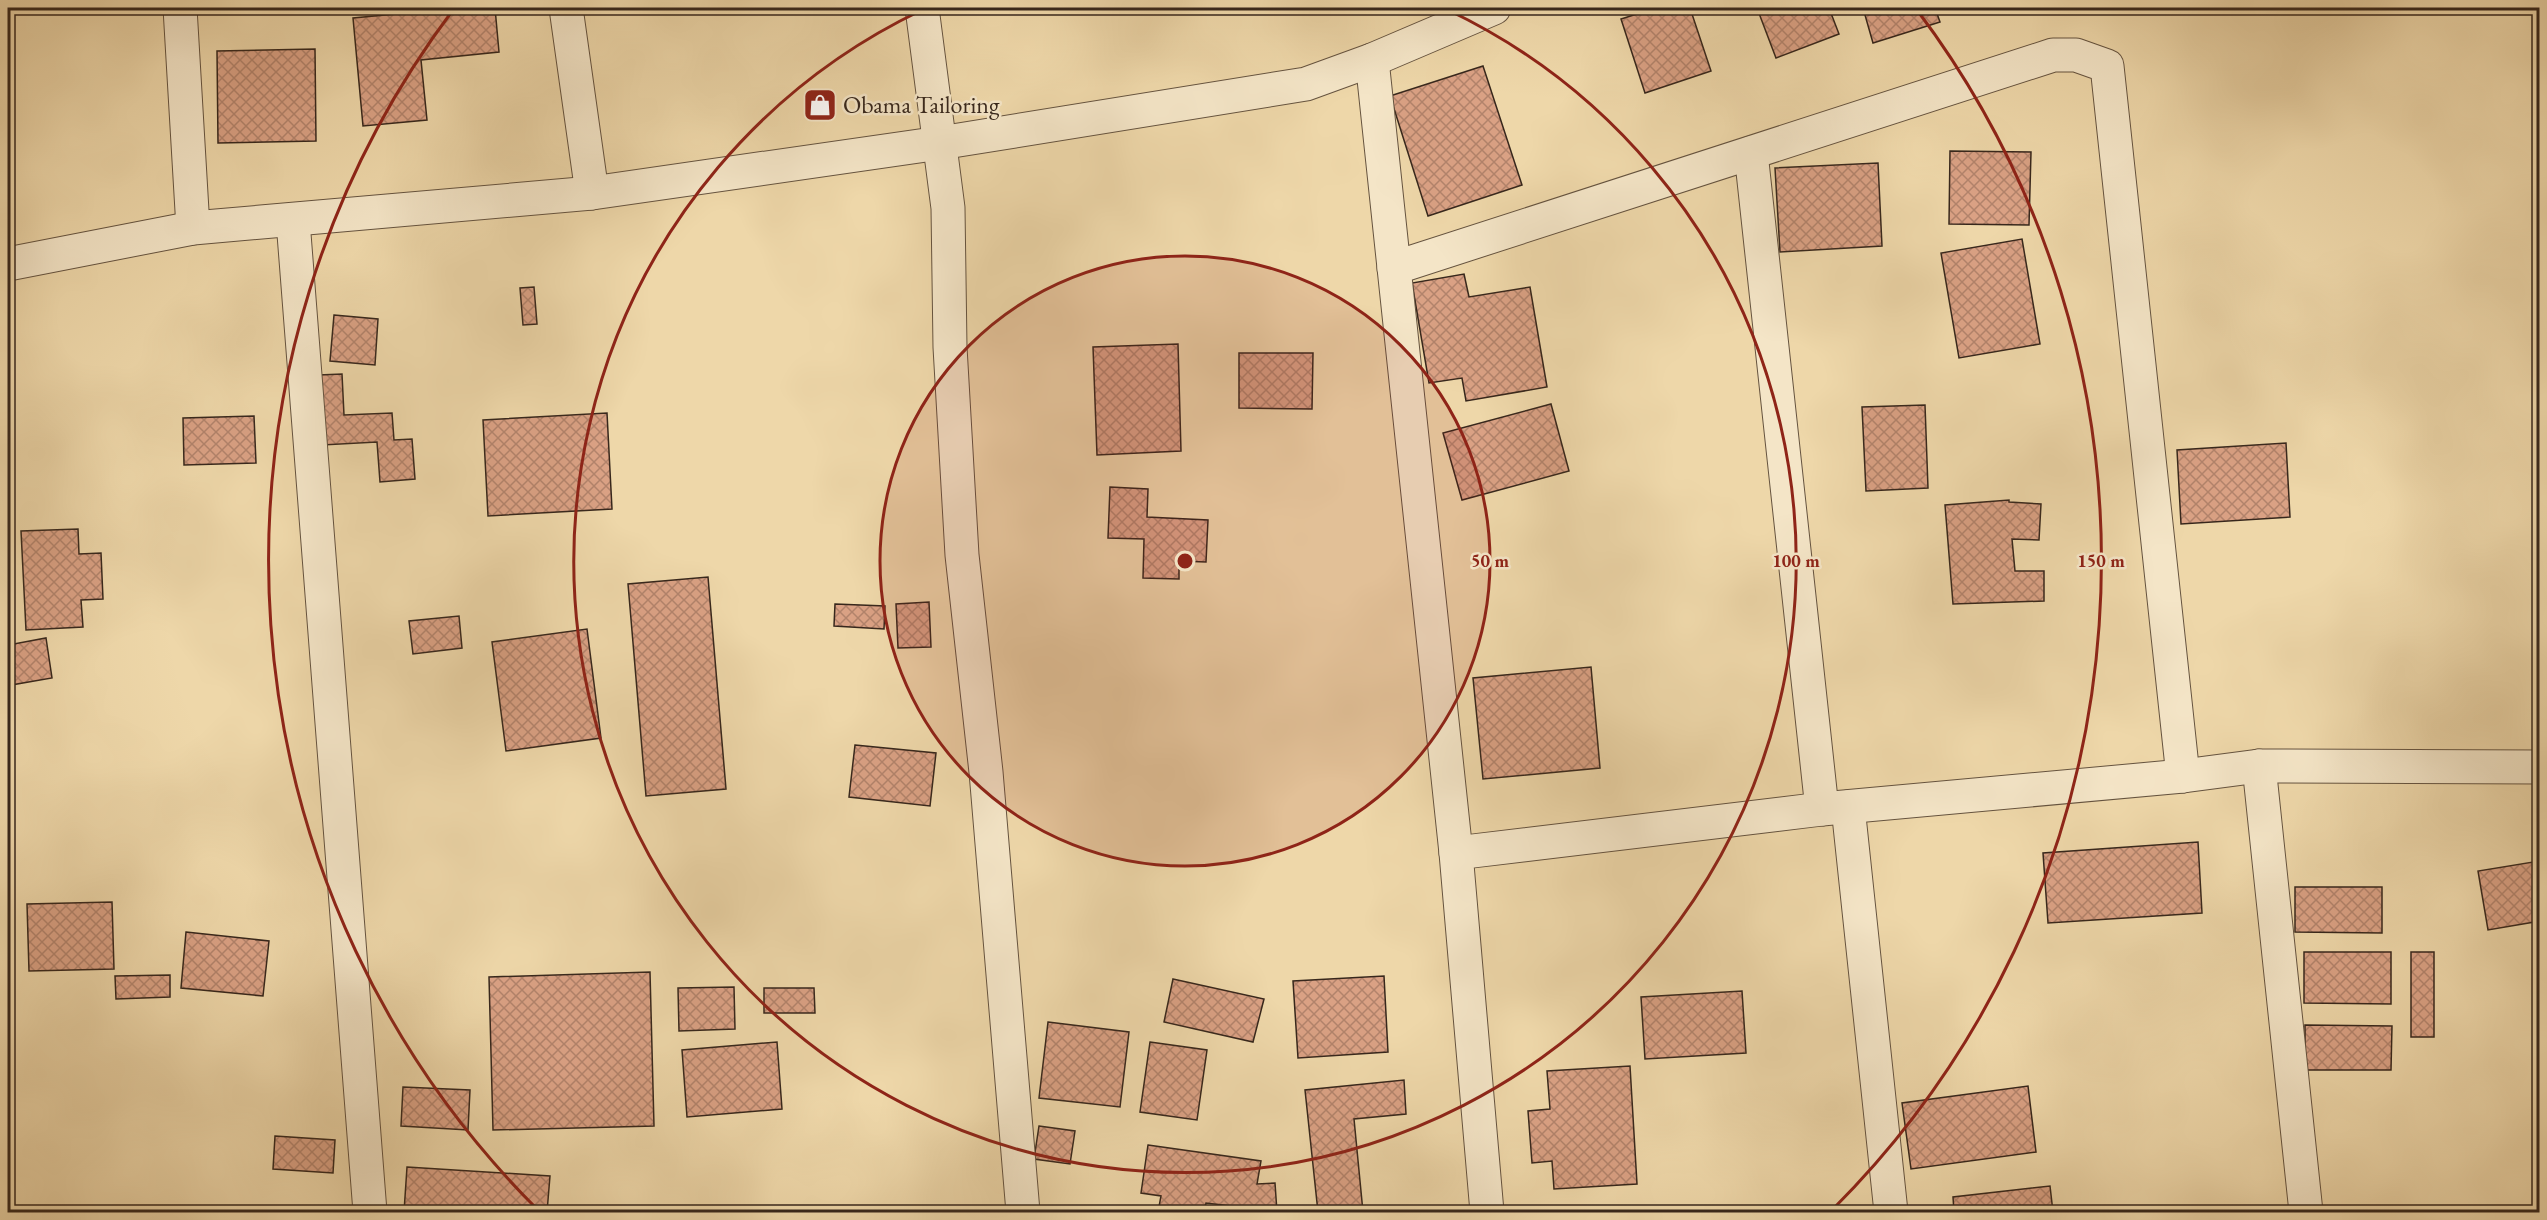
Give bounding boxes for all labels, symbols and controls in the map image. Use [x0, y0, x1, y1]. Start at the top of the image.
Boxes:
shop icon: Obama Tailoring [802, 87, 838, 123]
place label: Obama Tailoring [843, 89, 1000, 120]
text: 50 m [1471, 549, 1509, 572]
text: 100 m [1772, 549, 1820, 572]
text: 150 m [2077, 549, 2125, 572]
centre of rings [1175, 551, 1195, 571]

